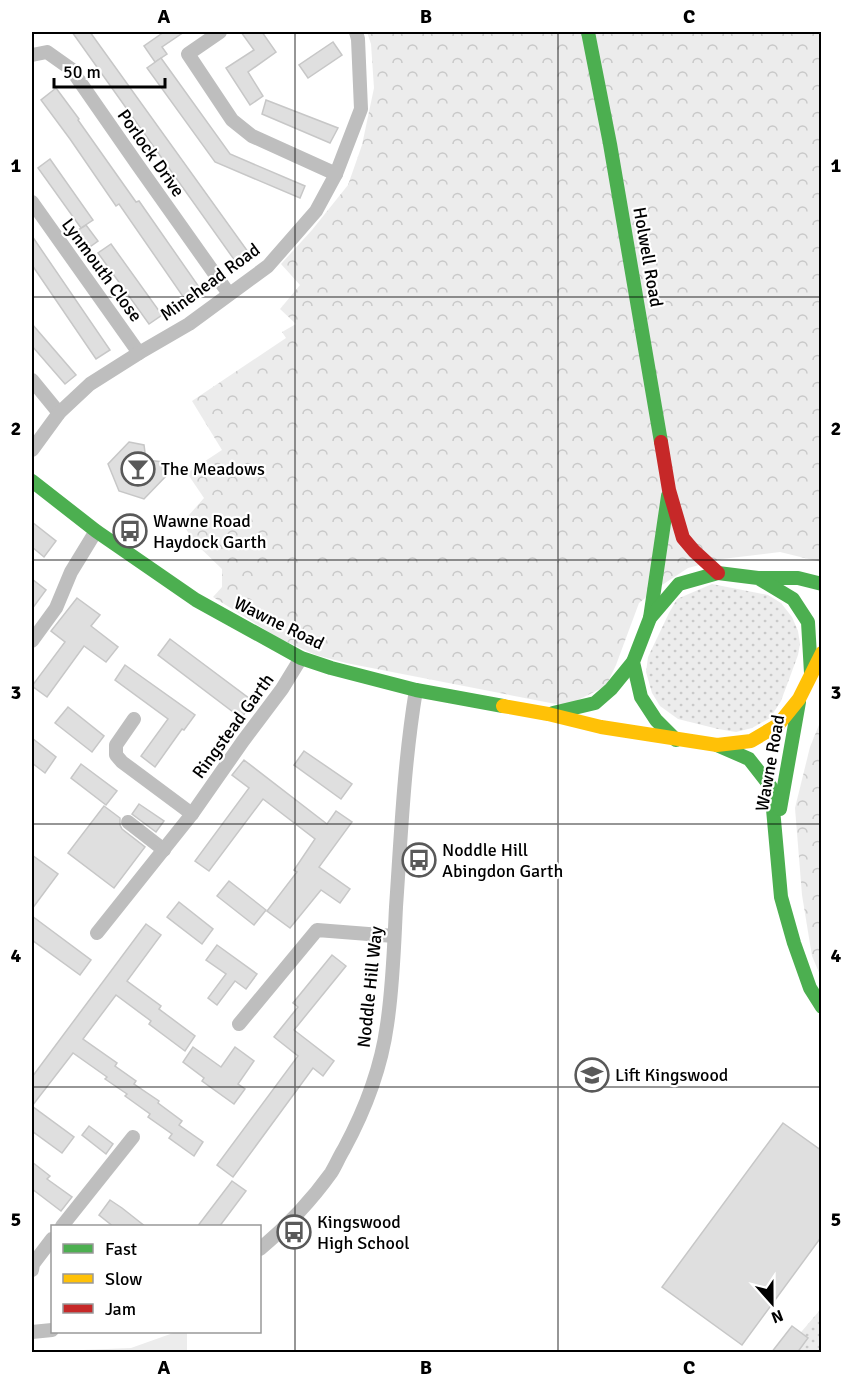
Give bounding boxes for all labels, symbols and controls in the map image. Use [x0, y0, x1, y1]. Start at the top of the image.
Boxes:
text: A [158, 4, 171, 29]
text: B [420, 4, 432, 29]
text: C [683, 4, 695, 29]
scale bar [54, 51, 165, 89]
text: 50 m [63, 61, 101, 83]
street label: Porlock Drive [113, 105, 189, 201]
text: 1 [11, 153, 22, 178]
text: 1 [831, 153, 842, 178]
street label: Holwell Road [628, 205, 668, 309]
street label: Lynmouth Close [57, 214, 147, 326]
street label: Minehead Road [156, 238, 264, 326]
text: 2 [11, 416, 21, 441]
text: 2 [831, 416, 841, 441]
bar icon: The Meadows [120, 451, 156, 487]
place label: The Meadows [161, 458, 265, 480]
place label: Wawne Road Haydock Garth [153, 510, 267, 553]
bus stop icon: Wawne Road Haydock Garth [112, 513, 148, 549]
street label: Wawne Road [230, 592, 328, 654]
street label: Ringstead Garth [188, 669, 278, 783]
text: 3 [11, 680, 21, 705]
text: 3 [831, 680, 841, 705]
street label: Wawne Road [751, 713, 789, 813]
place label: Noddle Hill Abingdon Garth [442, 839, 563, 882]
bus stop icon: Noddle Hill Abingdon Garth [401, 842, 437, 878]
street label: Noddle Hill Way [353, 925, 387, 1049]
text: 4 [11, 943, 22, 968]
text: 4 [831, 943, 842, 968]
school or university icon: Lift Kingswood [574, 1057, 610, 1093]
place label: Lift Kingswood [615, 1064, 728, 1086]
text: 5 [11, 1207, 21, 1232]
text: 5 [831, 1207, 841, 1232]
place label: Kingswood High School [317, 1211, 410, 1254]
bus stop icon: Kingswood High School [276, 1214, 312, 1250]
legend [51, 1225, 261, 1333]
text: Fast [105, 1238, 137, 1260]
text: Slow [105, 1268, 142, 1290]
north arrow [742, 1273, 802, 1333]
text: Jam [105, 1298, 136, 1320]
text: N [768, 1305, 786, 1327]
text: A [158, 1355, 171, 1380]
text: B [420, 1355, 432, 1380]
text: C [683, 1355, 695, 1380]

